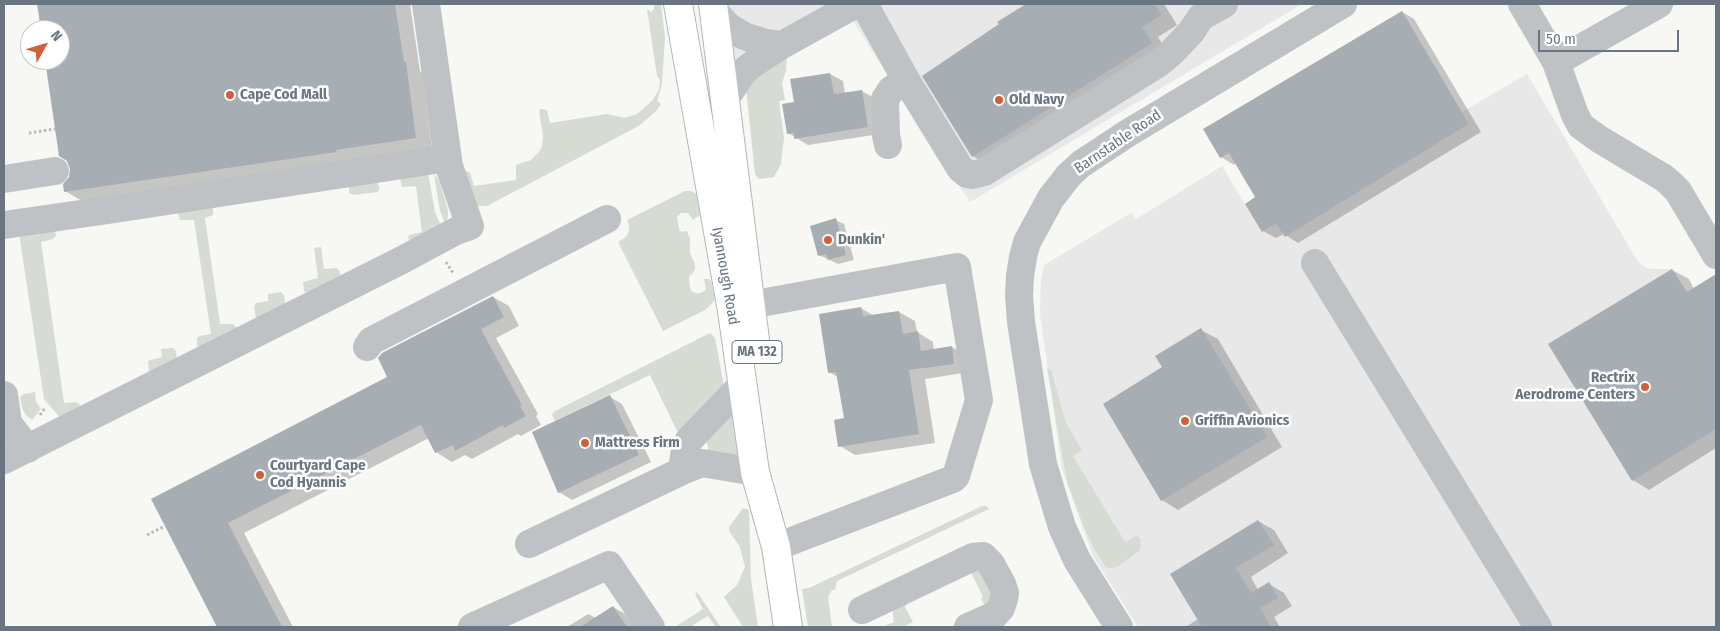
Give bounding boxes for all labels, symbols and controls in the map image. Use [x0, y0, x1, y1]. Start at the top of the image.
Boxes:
north arrow [20, 20, 70, 70]
scale bar [1540, 20, 1681, 52]
text: N [47, 27, 66, 44]
text: 50 m [1546, 30, 1576, 48]
place label: Cape Cod Mall [240, 86, 327, 104]
marker: Cape Cod Mall [224, 89, 236, 101]
place label: Old Navy [1009, 91, 1064, 109]
marker: Old Navy [993, 94, 1005, 106]
street label: Barnstable Road [1071, 106, 1165, 178]
street label: Iyannough Road [708, 226, 742, 326]
place label: Dunkin' [838, 231, 885, 249]
marker: Dunkin' [822, 234, 834, 246]
road number: MA 132 [732, 341, 782, 364]
place label: Rectrix Aerodrome Centers [1515, 369, 1635, 404]
marker: Rectrix Aerodrome Centers [1639, 381, 1651, 393]
place label: Griffin Avionics [1195, 412, 1289, 430]
marker: Griffin Avionics [1179, 415, 1191, 427]
place label: Mattress Firm [595, 434, 680, 452]
marker: Mattress Firm [579, 437, 591, 449]
place label: Courtyard Cape Cod Hyannis [270, 457, 366, 492]
marker: Courtyard Cape Cod Hyannis [254, 469, 266, 481]

